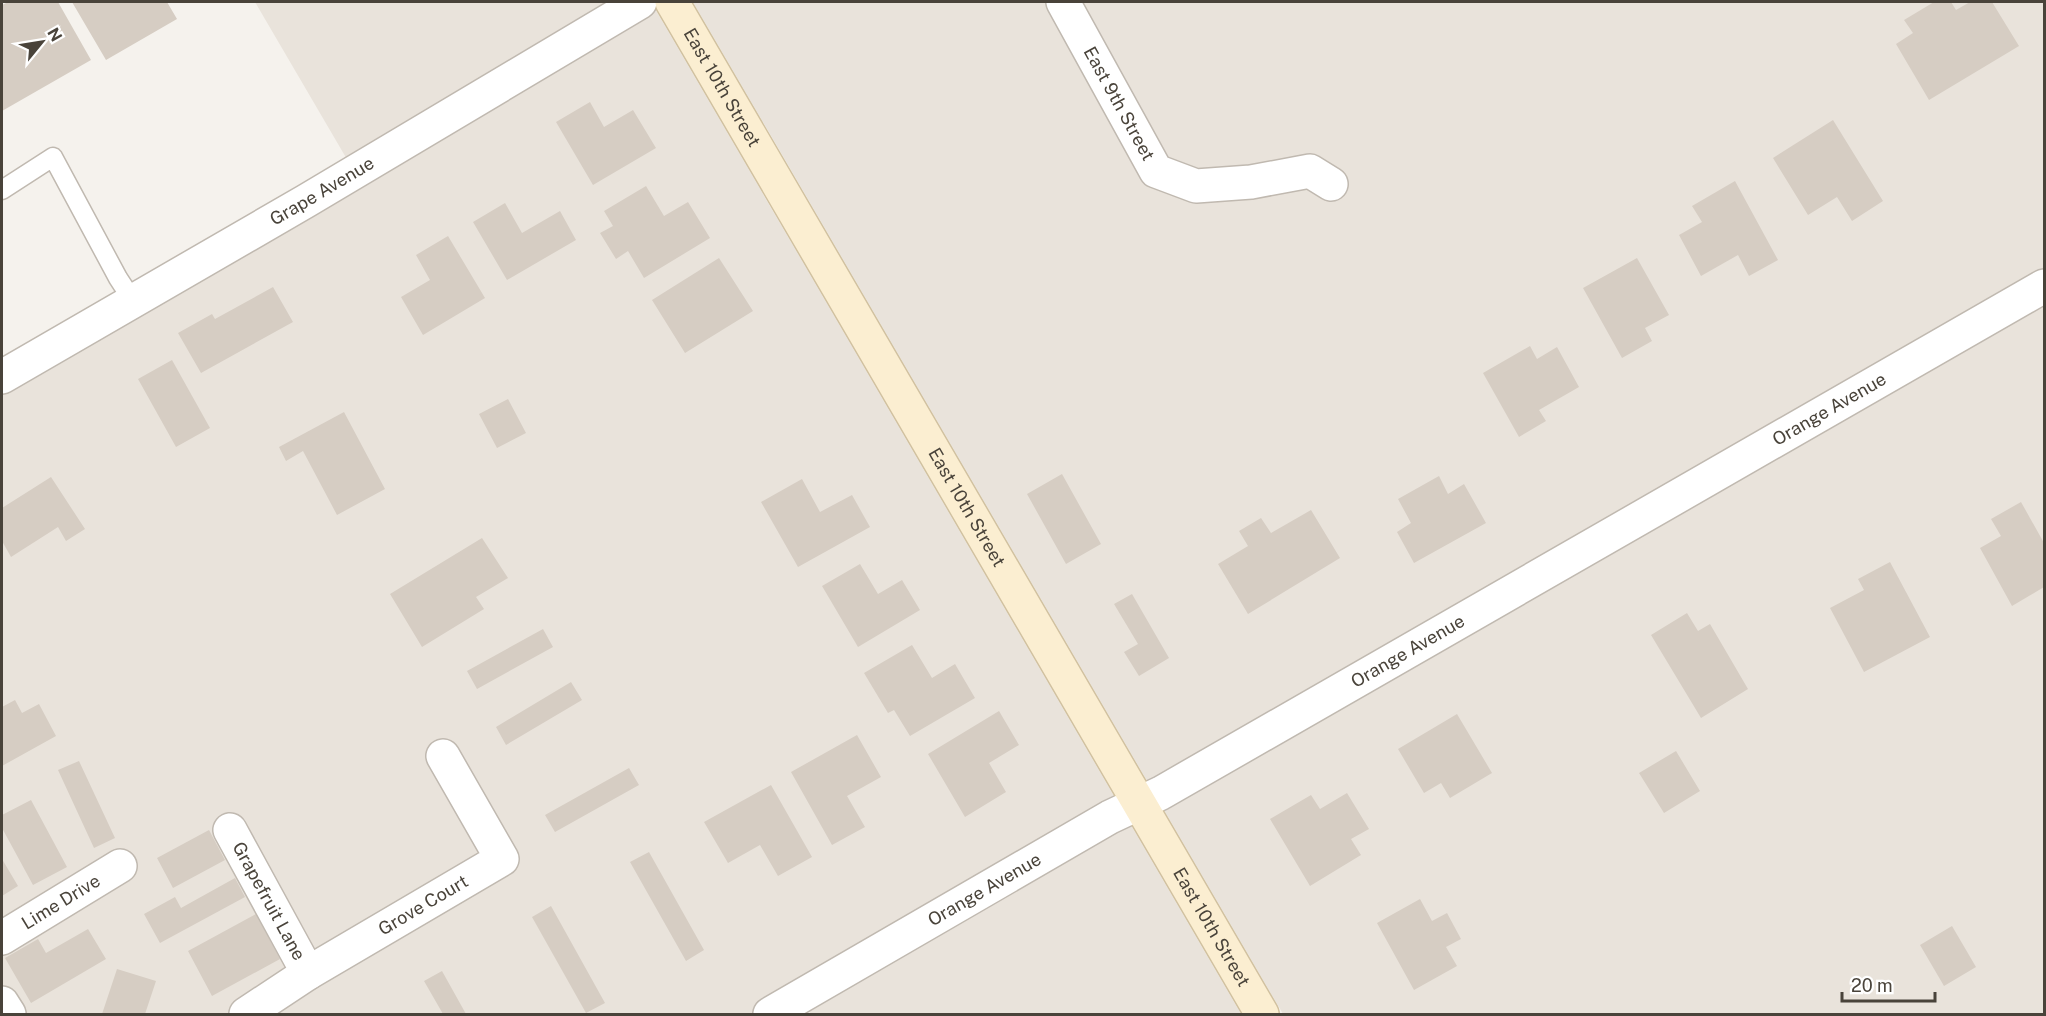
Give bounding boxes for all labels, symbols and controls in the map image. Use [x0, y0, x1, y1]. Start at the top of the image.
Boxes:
north arrow [12, 12, 72, 72]
street label: East 10th Street [679, 24, 765, 150]
text: N [43, 25, 66, 45]
street label: East 9th Street [1080, 43, 1159, 164]
street label: Grape Avenue [266, 152, 377, 230]
street label: Orange Avenue [1769, 368, 1890, 450]
street label: East 10th Street [924, 444, 1010, 570]
street label: Orange Avenue [1347, 610, 1468, 692]
street label: Grapefruit Lane [228, 838, 310, 964]
street label: Orange Avenue [924, 848, 1045, 930]
street label: East 10th Street [1169, 864, 1255, 990]
street label: Lime Drive [18, 870, 104, 934]
street label: Grove Court [374, 870, 472, 939]
scale bar [1842, 965, 1935, 1003]
text: 20 m [1851, 975, 1893, 996]

